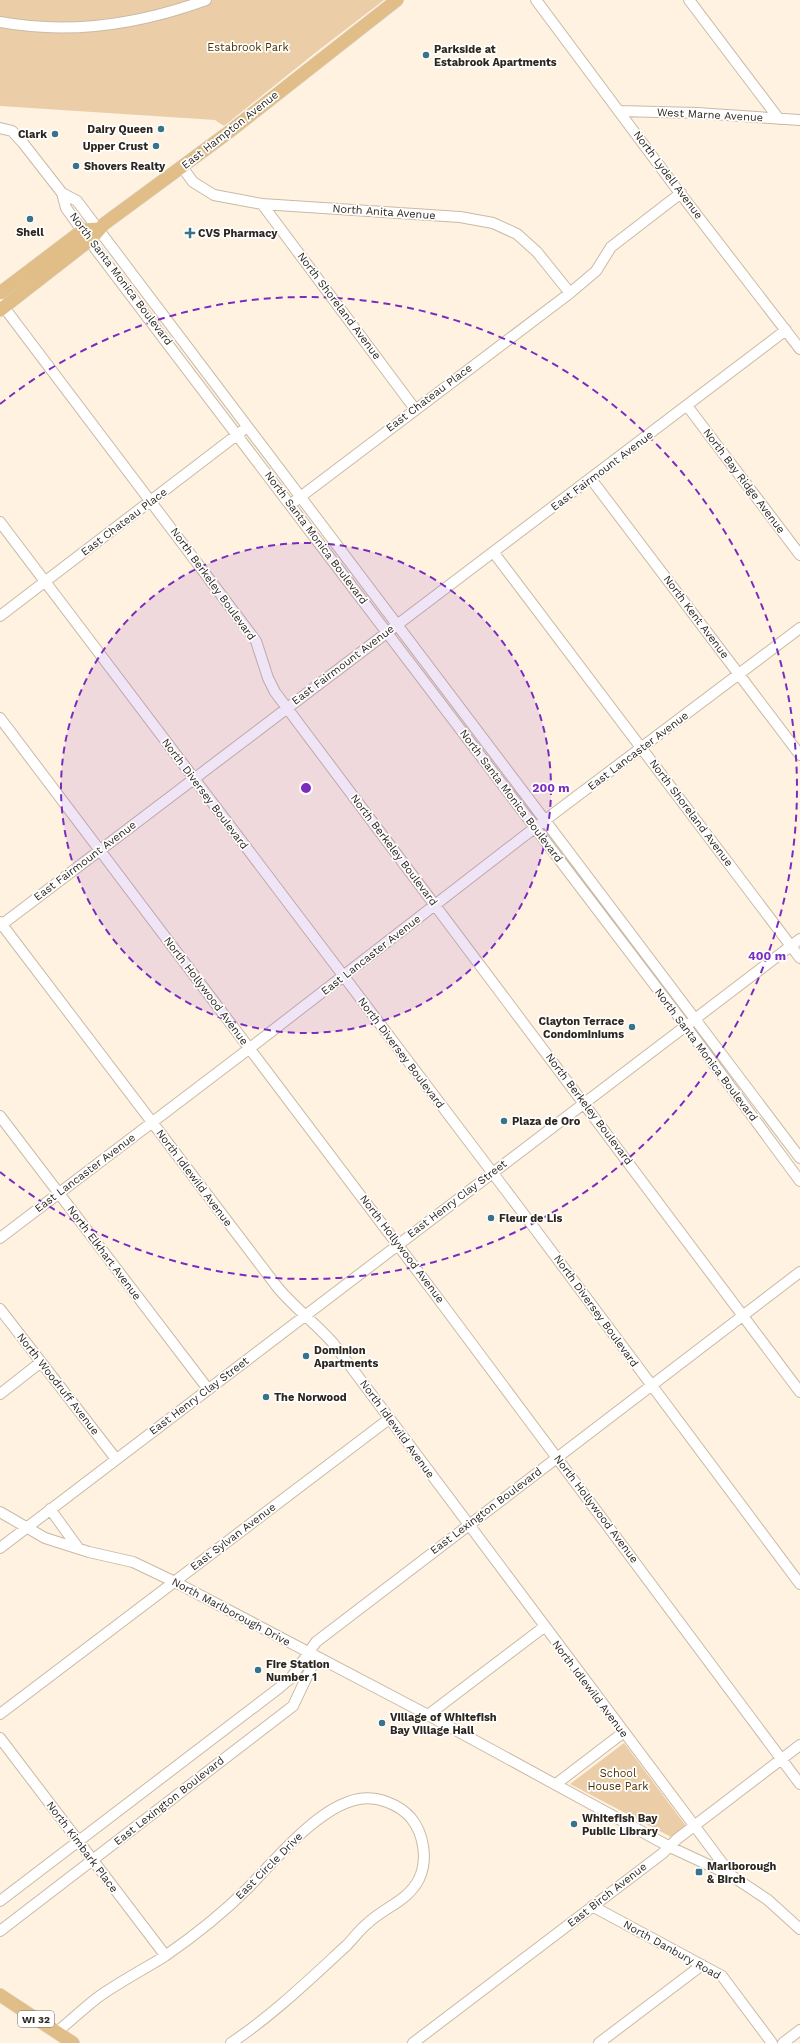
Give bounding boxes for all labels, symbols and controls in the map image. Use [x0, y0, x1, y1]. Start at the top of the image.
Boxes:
park label: Estabrook Park [207, 41, 289, 54]
place label: Parkside at Estabrook Apartments [434, 43, 557, 69]
marker: Parkside at Estabrook Apartments [421, 50, 431, 60]
street label: East Hampton Avenue [179, 88, 281, 172]
street label: West Marne Avenue [657, 106, 763, 124]
place label: Dairy Queen [87, 123, 153, 136]
marker: Dairy Queen [156, 124, 166, 134]
place label: Clark [18, 128, 47, 141]
street label: North Lydell Avenue [631, 128, 705, 222]
marker: Clark [50, 129, 60, 139]
place label: Upper Crust [83, 140, 148, 153]
marker: Upper Crust [151, 141, 161, 151]
place label: Shovers Realty [84, 160, 166, 173]
marker: Shovers Realty [71, 161, 81, 171]
street label: North Anita Avenue [332, 202, 436, 222]
street label: North Santa Monica Boulevard [67, 210, 175, 348]
marker: Shell [25, 214, 35, 224]
place label: Shell [16, 226, 44, 239]
place label: CVS Pharmacy [198, 227, 278, 240]
marker: CVS Pharmacy [185, 228, 195, 238]
street label: North Shoreland Avenue [295, 250, 383, 362]
street label: East Chateau Place [383, 361, 475, 435]
street label: North Bay Ridge Avenue [700, 426, 788, 536]
street label: East Fairmount Avenue [548, 428, 656, 514]
street label: North Santa Monica Boulevard [262, 469, 370, 607]
street label: East Chateau Place [78, 485, 170, 559]
street label: North Berkeley Boulevard [168, 525, 258, 643]
street label: North Kent Avenue [661, 573, 731, 661]
street label: East Fairmount Avenue [289, 622, 397, 708]
street label: East Lancaster Avenue [585, 709, 691, 793]
street label: North Santa Monica Boulevard [457, 727, 565, 865]
street label: North Diversey Boulevard [159, 736, 251, 852]
street label: North Shoreland Avenue [647, 757, 735, 869]
centre of rings [299, 781, 313, 795]
text: 200 m [532, 781, 570, 795]
street label: North Berkeley Boulevard [348, 792, 440, 908]
street label: East Fairmount Avenue [31, 818, 139, 904]
street label: East Lancaster Avenue [319, 912, 423, 998]
street label: North Hollywood Avenue [161, 934, 251, 1048]
text: 400 m [748, 949, 786, 963]
street label: North Santa Monica Boulevard [652, 986, 760, 1124]
street label: North Diversey Boulevard [355, 995, 447, 1111]
place label: Clayton Terrace Condominiums [539, 1015, 624, 1041]
marker: Clayton Terrace Condominiums [627, 1022, 637, 1032]
street label: North Berkeley Boulevard [543, 1051, 635, 1167]
place label: Plaza de Oro [512, 1115, 581, 1128]
marker: Plaza de Oro [499, 1116, 509, 1126]
street label: North Idlewild Avenue [153, 1127, 235, 1229]
street label: East Lancaster Avenue [32, 1131, 138, 1215]
street label: East Henry Clay Street [405, 1157, 510, 1241]
street label: North Hollywood Avenue [357, 1192, 447, 1306]
street label: North Elkhart Avenue [64, 1203, 144, 1303]
place label: Fleur de Lis [499, 1212, 562, 1225]
marker: Fleur de Lis [486, 1213, 496, 1223]
street label: North Diversey Boulevard [551, 1252, 641, 1370]
street label: North Woodruff Avenue [14, 1330, 102, 1438]
place label: Dominion Apartments [314, 1344, 378, 1370]
marker: Dominion Apartments [301, 1351, 311, 1361]
street label: East Henry Clay Street [147, 1354, 252, 1438]
street label: North Idlewild Avenue [357, 1377, 437, 1481]
place label: The Norwood [274, 1391, 347, 1404]
marker: The Norwood [261, 1392, 271, 1402]
street label: North Hollywood Avenue [551, 1452, 641, 1566]
street label: East Lexington Boulevard [428, 1465, 544, 1557]
street label: East Sylvan Avenue [188, 1501, 278, 1573]
street label: North Marlborough Drive [170, 1575, 292, 1649]
street label: North Idlewild Avenue [549, 1638, 631, 1740]
place label: Fire Station Number 1 [266, 1658, 330, 1684]
marker: Fire Station Number 1 [253, 1665, 263, 1675]
place label: Village of Whitefish Bay Village Hall [390, 1711, 497, 1737]
marker: Village of Whitefish Bay Village Hall [377, 1718, 387, 1728]
street label: East Lexington Boulevard [111, 1754, 227, 1848]
park label: School House Park [588, 1767, 648, 1793]
street label: North Kimbark Place [43, 1799, 121, 1895]
place label: Whitefish Bay Public Library [582, 1812, 659, 1838]
marker: Whitefish Bay Public Library [569, 1819, 579, 1829]
street label: East Circle Drive [233, 1830, 305, 1902]
street label: East Birch Avenue [565, 1860, 649, 1930]
place label: Marlborough & Birch [707, 1860, 776, 1886]
marker: Marlborough & Birch [694, 1867, 704, 1877]
street label: North Danbury Road [621, 1918, 723, 1982]
road number: WI 32 [18, 2011, 54, 2027]

